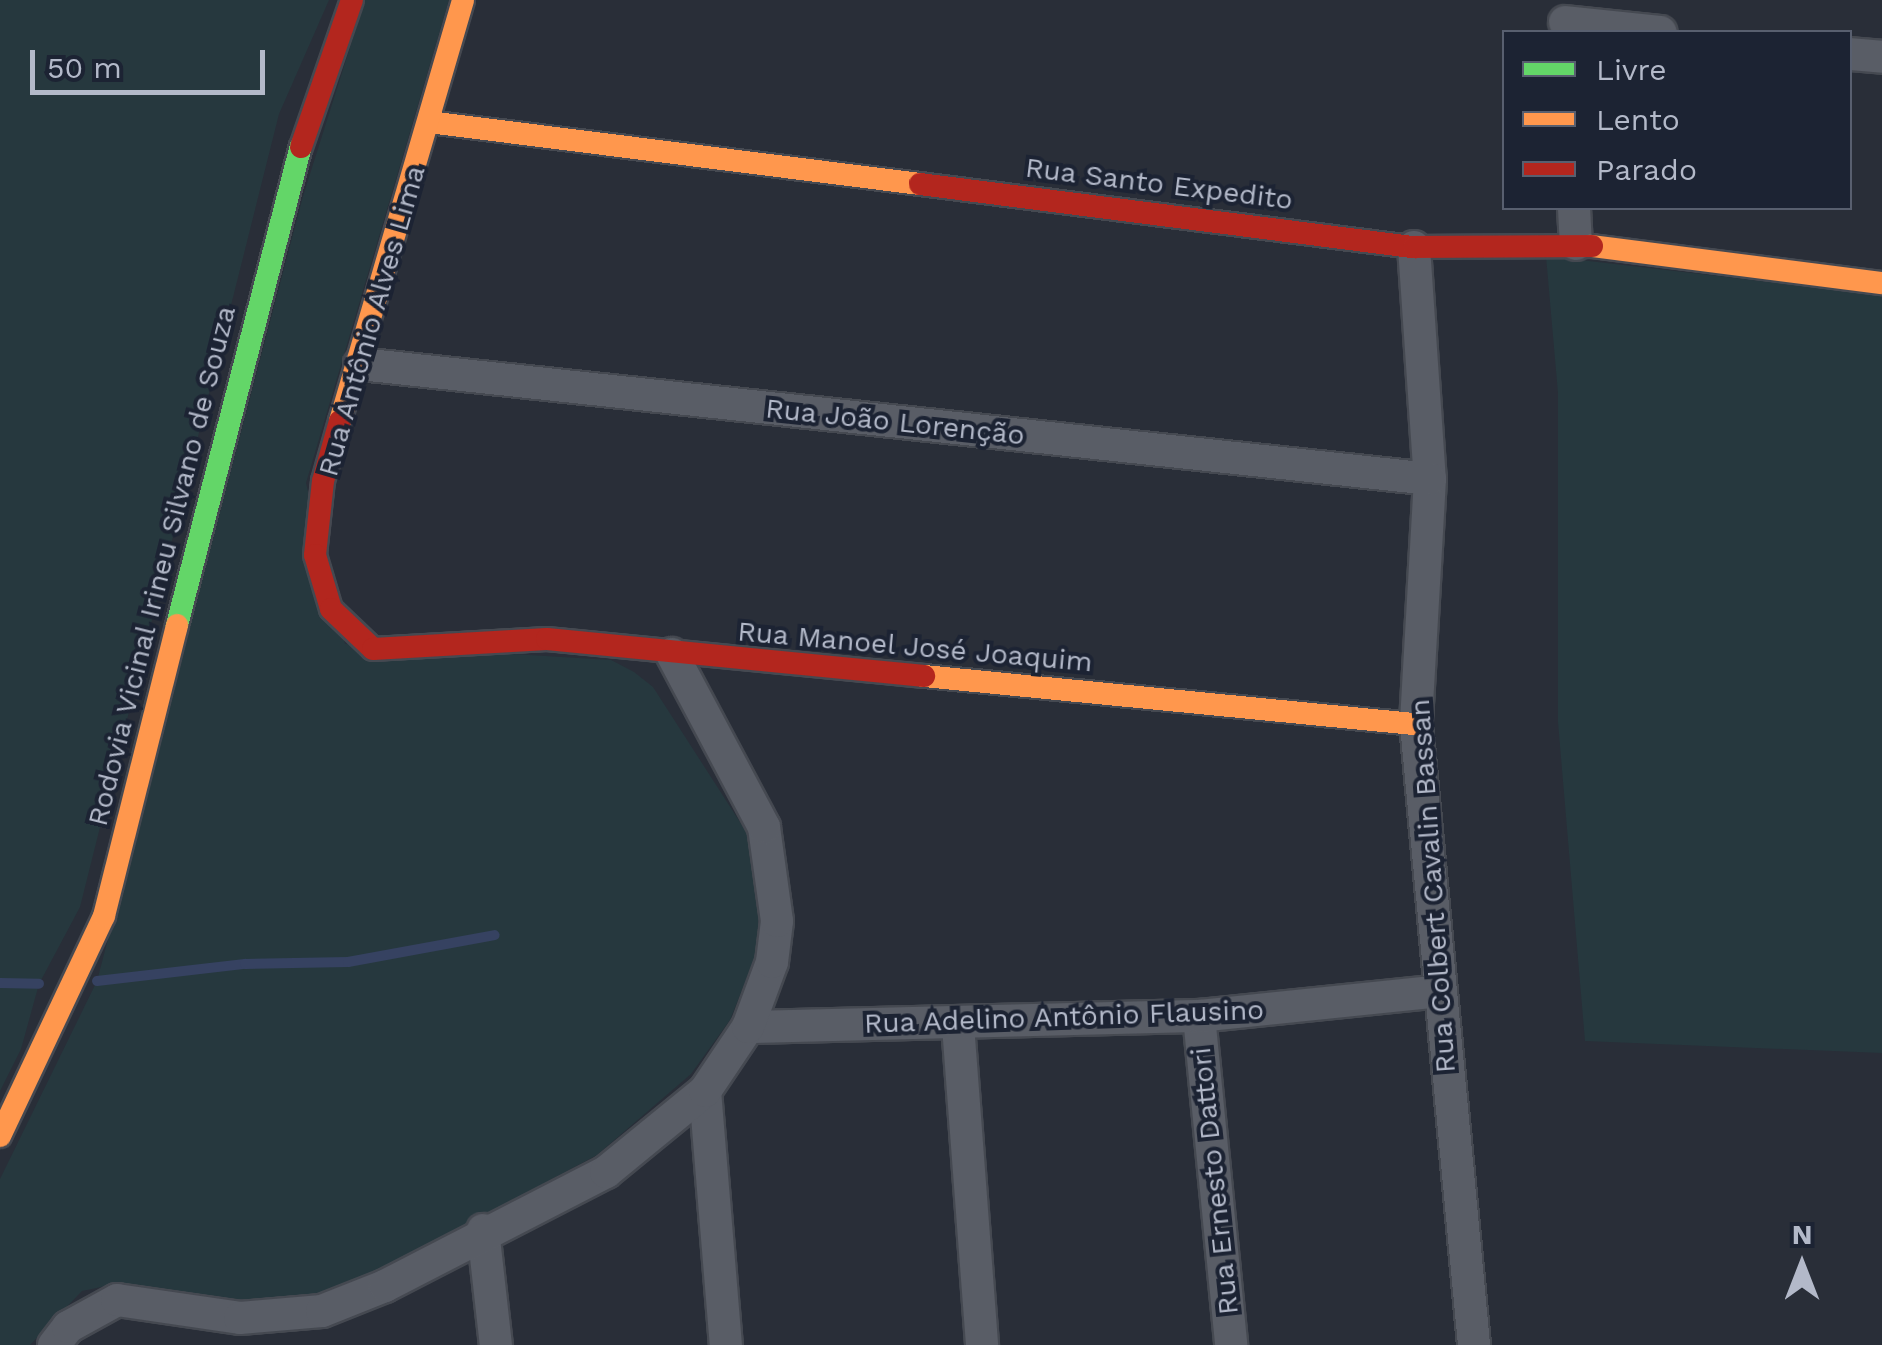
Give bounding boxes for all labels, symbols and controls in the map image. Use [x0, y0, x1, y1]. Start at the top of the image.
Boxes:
scale bar [35, 30, 270, 92]
legend [1502, 30, 1852, 210]
text: 50 m [47, 50, 122, 85]
text: Livre [1596, 52, 1667, 87]
text: Lento [1596, 102, 1680, 137]
street label: Rua Santo Expedito [1023, 151, 1295, 217]
text: Parado [1596, 152, 1697, 187]
street label: Rua Antônio Alves Lima [311, 160, 433, 482]
street label: Rodovia Vicinal Irineu Silvano de Souza [81, 301, 243, 831]
street label: Rua João Lorenção [763, 392, 1027, 452]
street label: Rua Manoel José Joaquim [735, 615, 1095, 679]
street label: Rua Colbert Cavalin Bassan [1403, 698, 1463, 1074]
street label: Rua Adelino Antônio Flausino [862, 993, 1266, 1041]
street label: Rua Ernesto Dattori [1184, 1045, 1246, 1317]
north arrow [1752, 1215, 1852, 1315]
text: N [1792, 1218, 1812, 1251]

